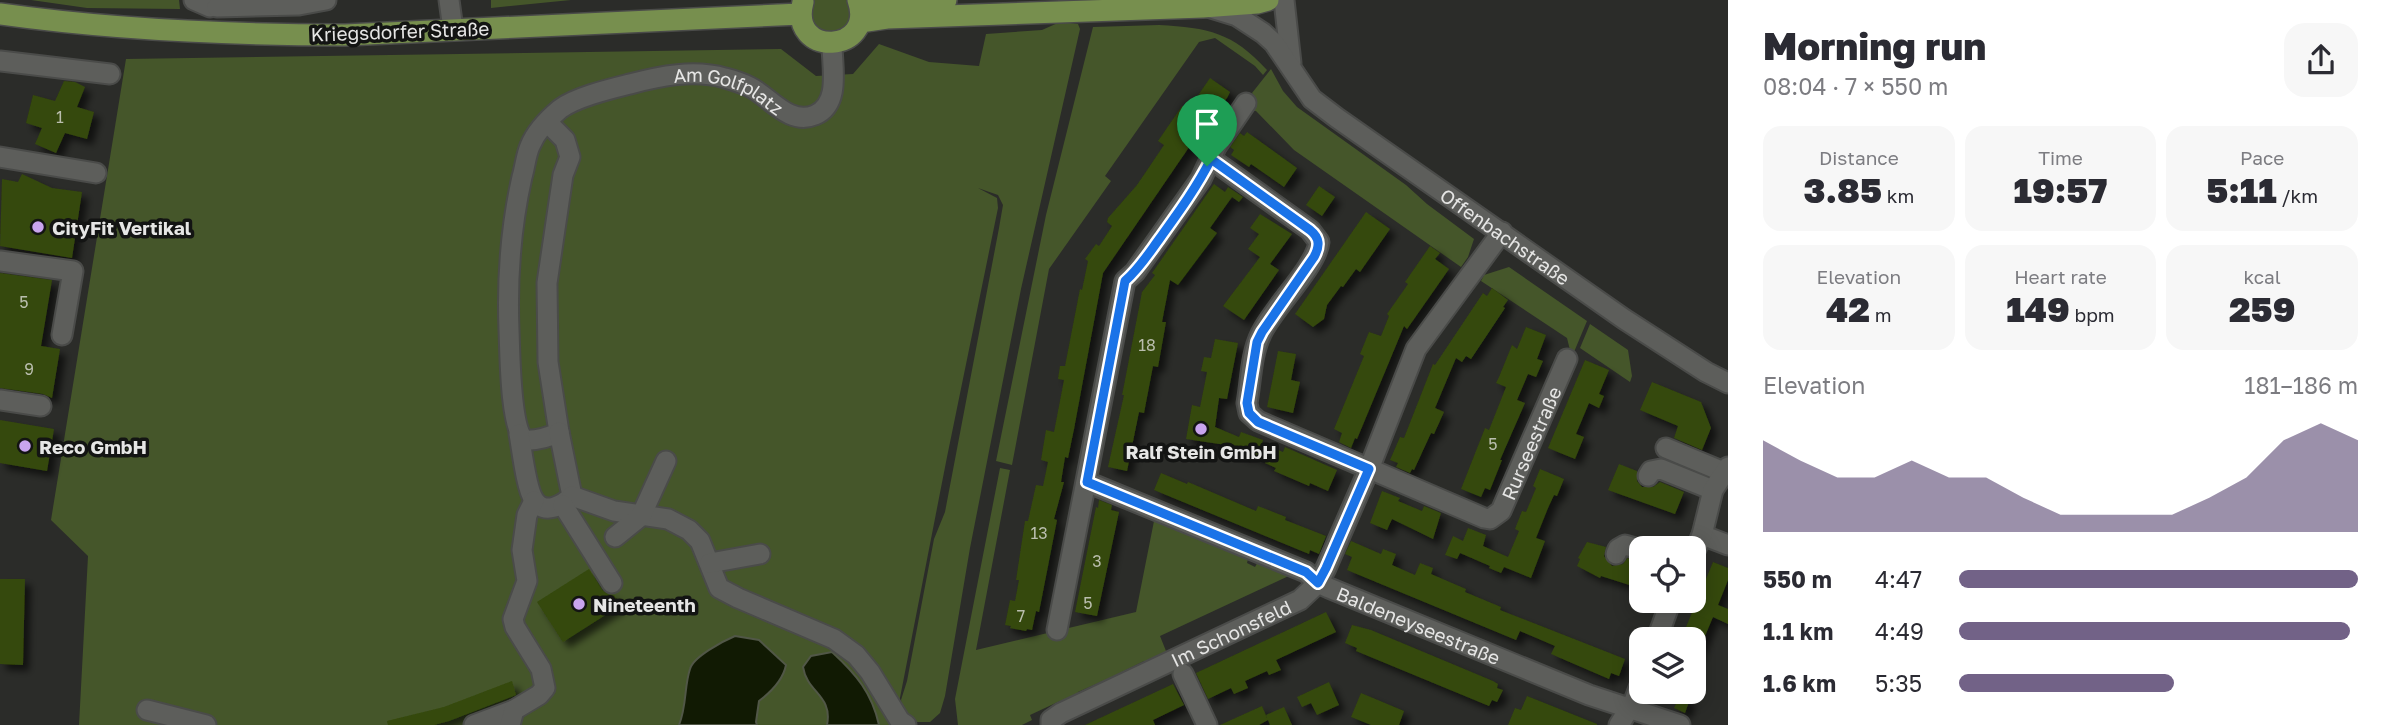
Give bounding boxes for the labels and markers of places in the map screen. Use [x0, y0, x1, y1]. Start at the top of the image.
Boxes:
pin [1177, 94, 1237, 166]
place label: CityFit Vertikal [52, 216, 191, 239]
marker: CityFit Vertikal [30, 219, 46, 235]
marker: Ralf Stein GmbH [1193, 421, 1209, 437]
place label: Reco GmbH [39, 435, 147, 458]
marker: Reco GmbH [17, 438, 33, 454]
place label: Ralf Stein GmbH [1125, 440, 1277, 463]
place label: Nineteenth [593, 593, 696, 616]
marker: Nineteenth [571, 596, 587, 612]

